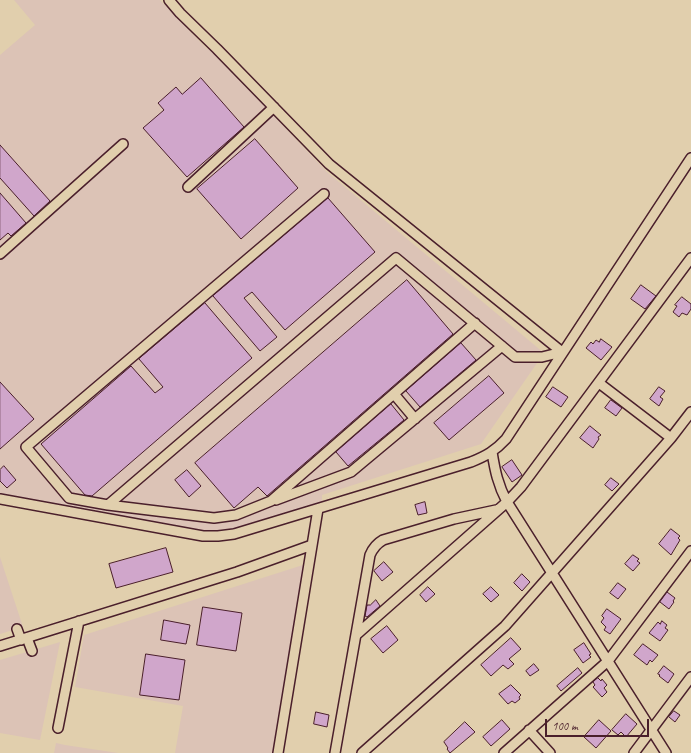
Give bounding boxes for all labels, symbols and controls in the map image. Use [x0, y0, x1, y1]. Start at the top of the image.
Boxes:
scale bar [547, 711, 651, 737]
text: 100 m [552, 718, 578, 734]

